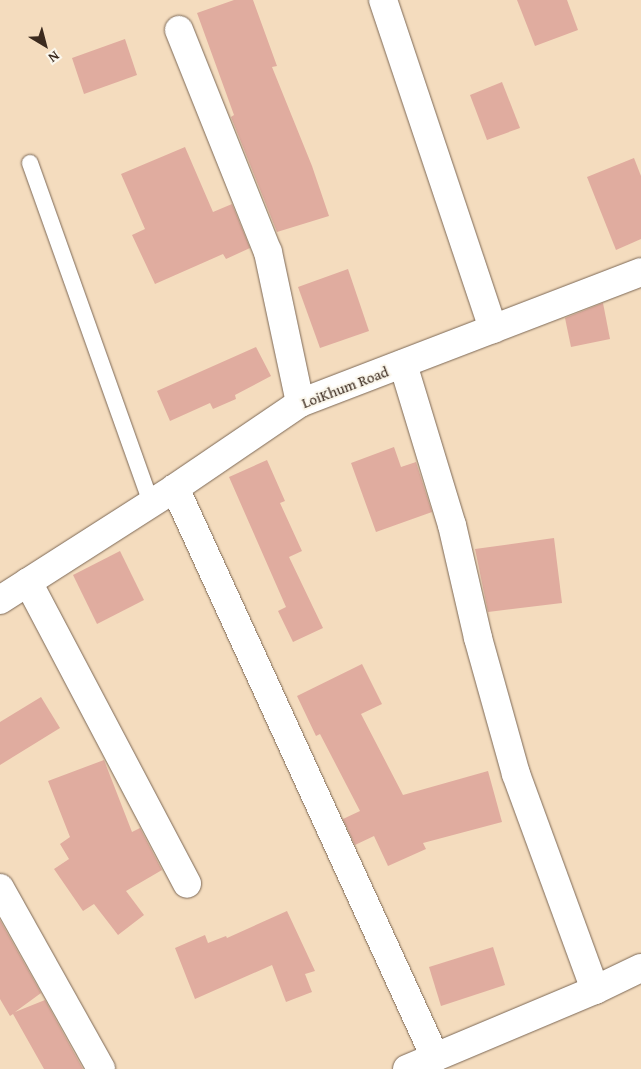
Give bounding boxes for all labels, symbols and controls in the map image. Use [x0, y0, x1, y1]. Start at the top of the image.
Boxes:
north arrow [20, 20, 70, 70]
text: N [44, 46, 64, 68]
street label: LoiKhum Road [299, 362, 391, 412]

